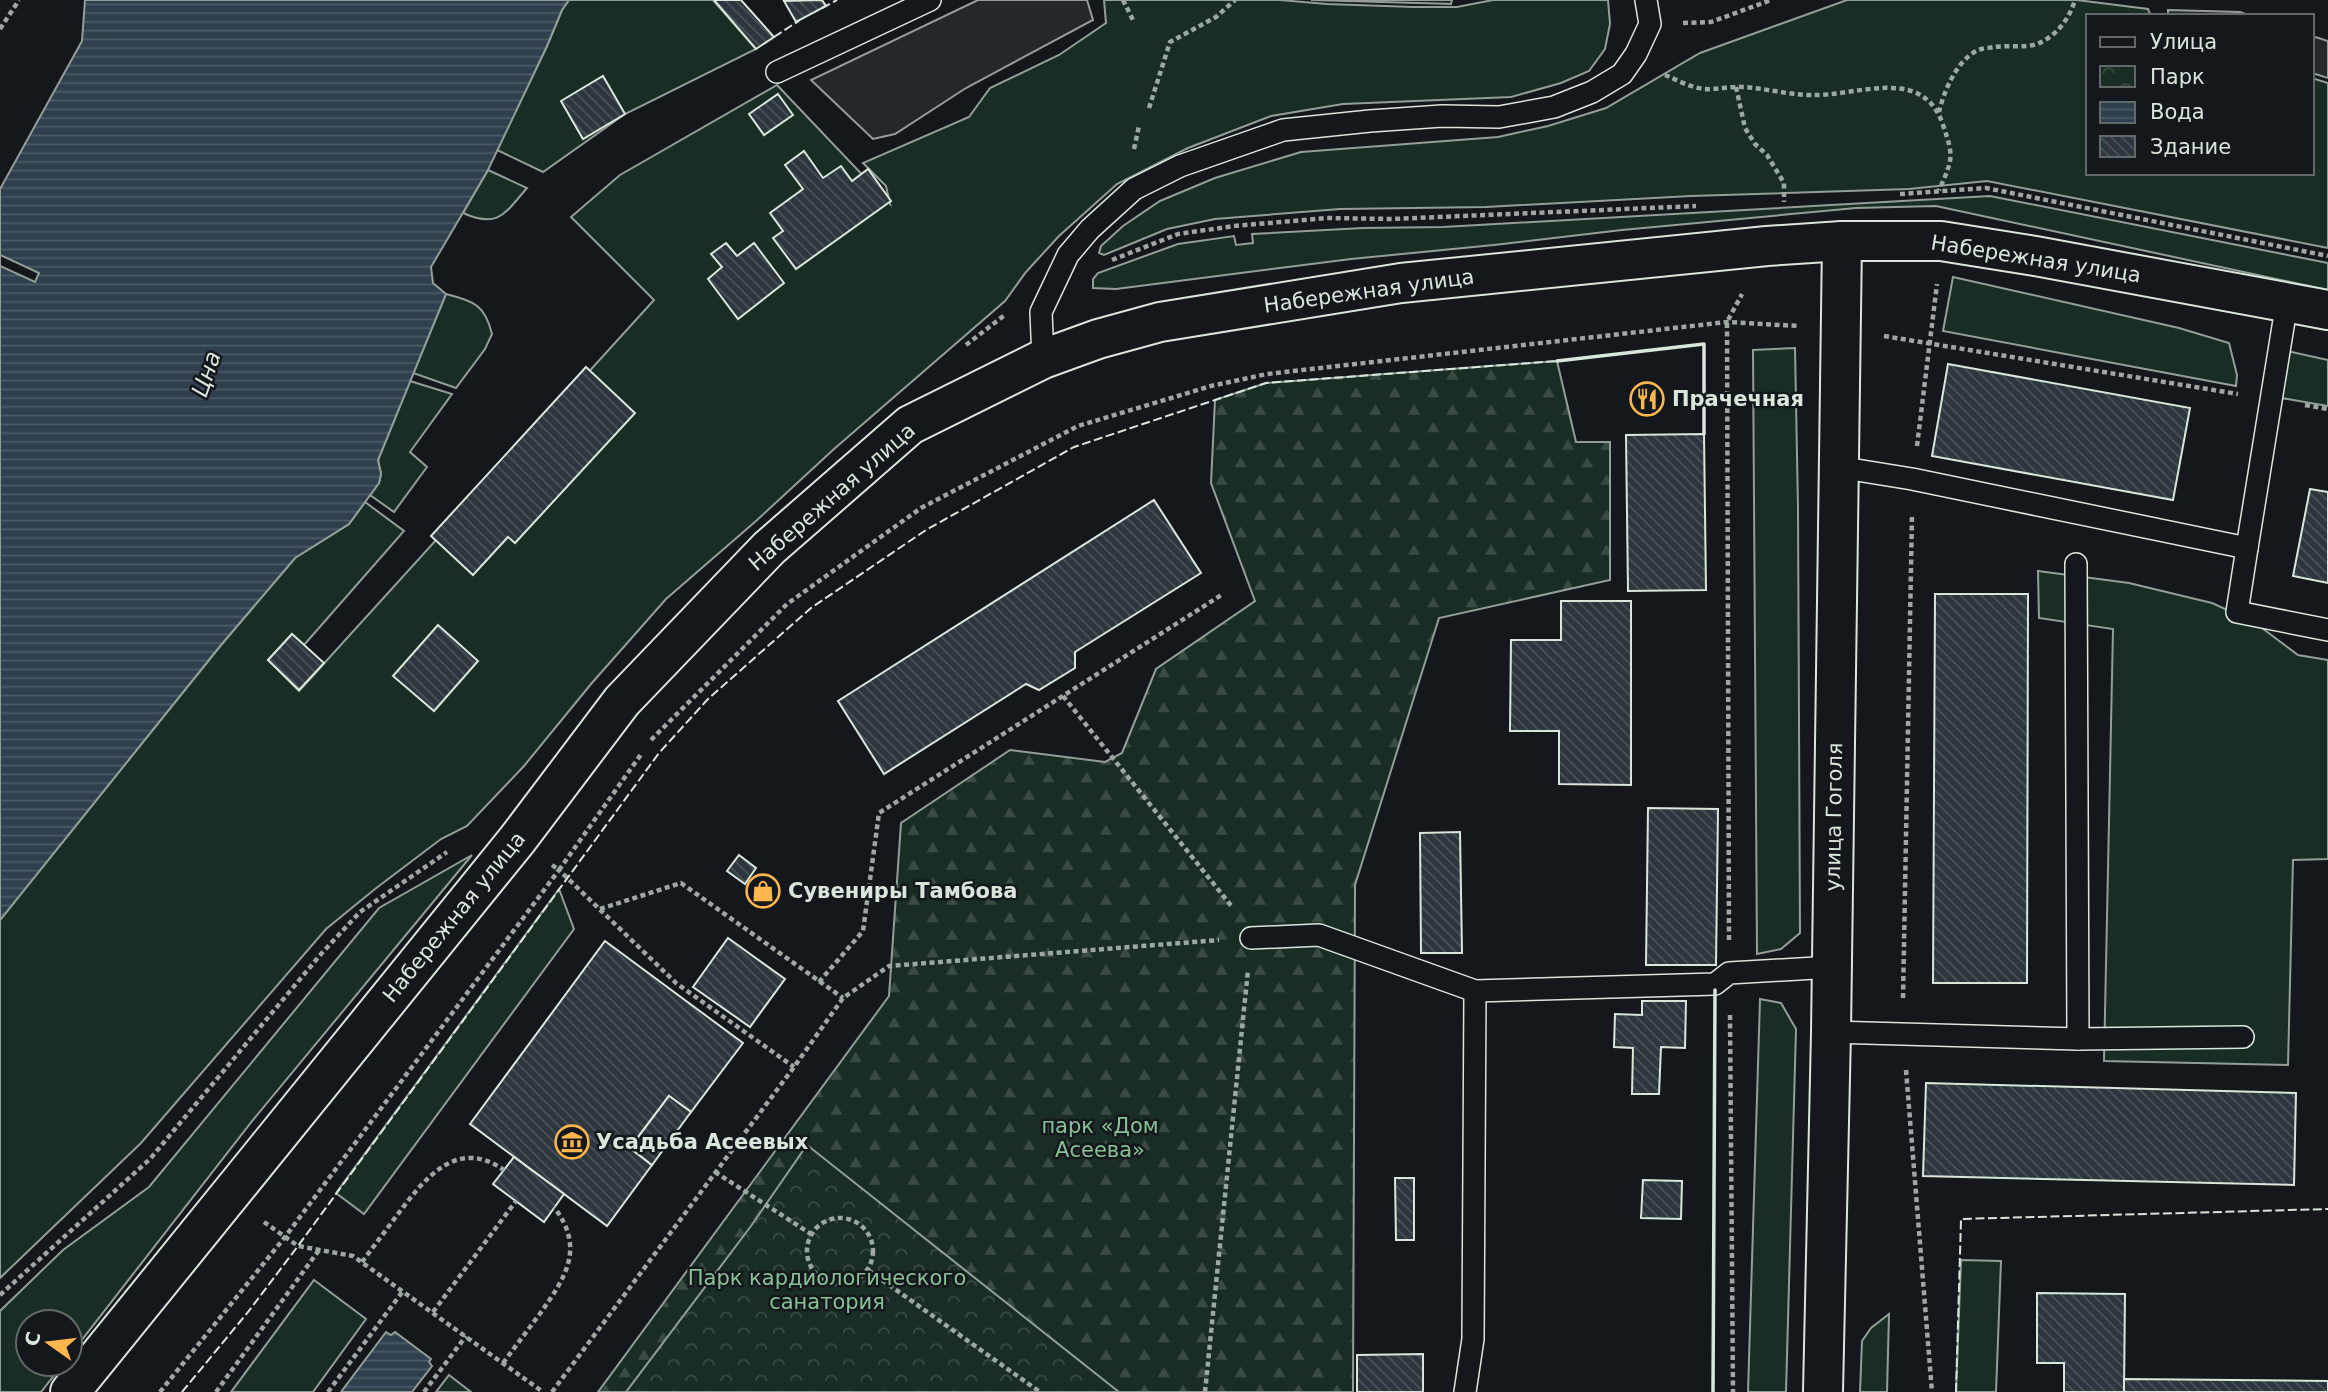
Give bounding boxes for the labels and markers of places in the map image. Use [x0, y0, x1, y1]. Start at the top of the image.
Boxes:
restaurant icon: Прачечная [1628, 380, 1666, 418]
place label: Прачечная [1672, 387, 1804, 411]
shop icon: Сувениры Тамбова [744, 872, 782, 910]
place label: Сувениры Тамбова [788, 879, 1017, 903]
museum icon: Усадьба Асеевых [553, 1123, 591, 1161]
place label: Усадьба Асеевых [596, 1130, 809, 1154]

